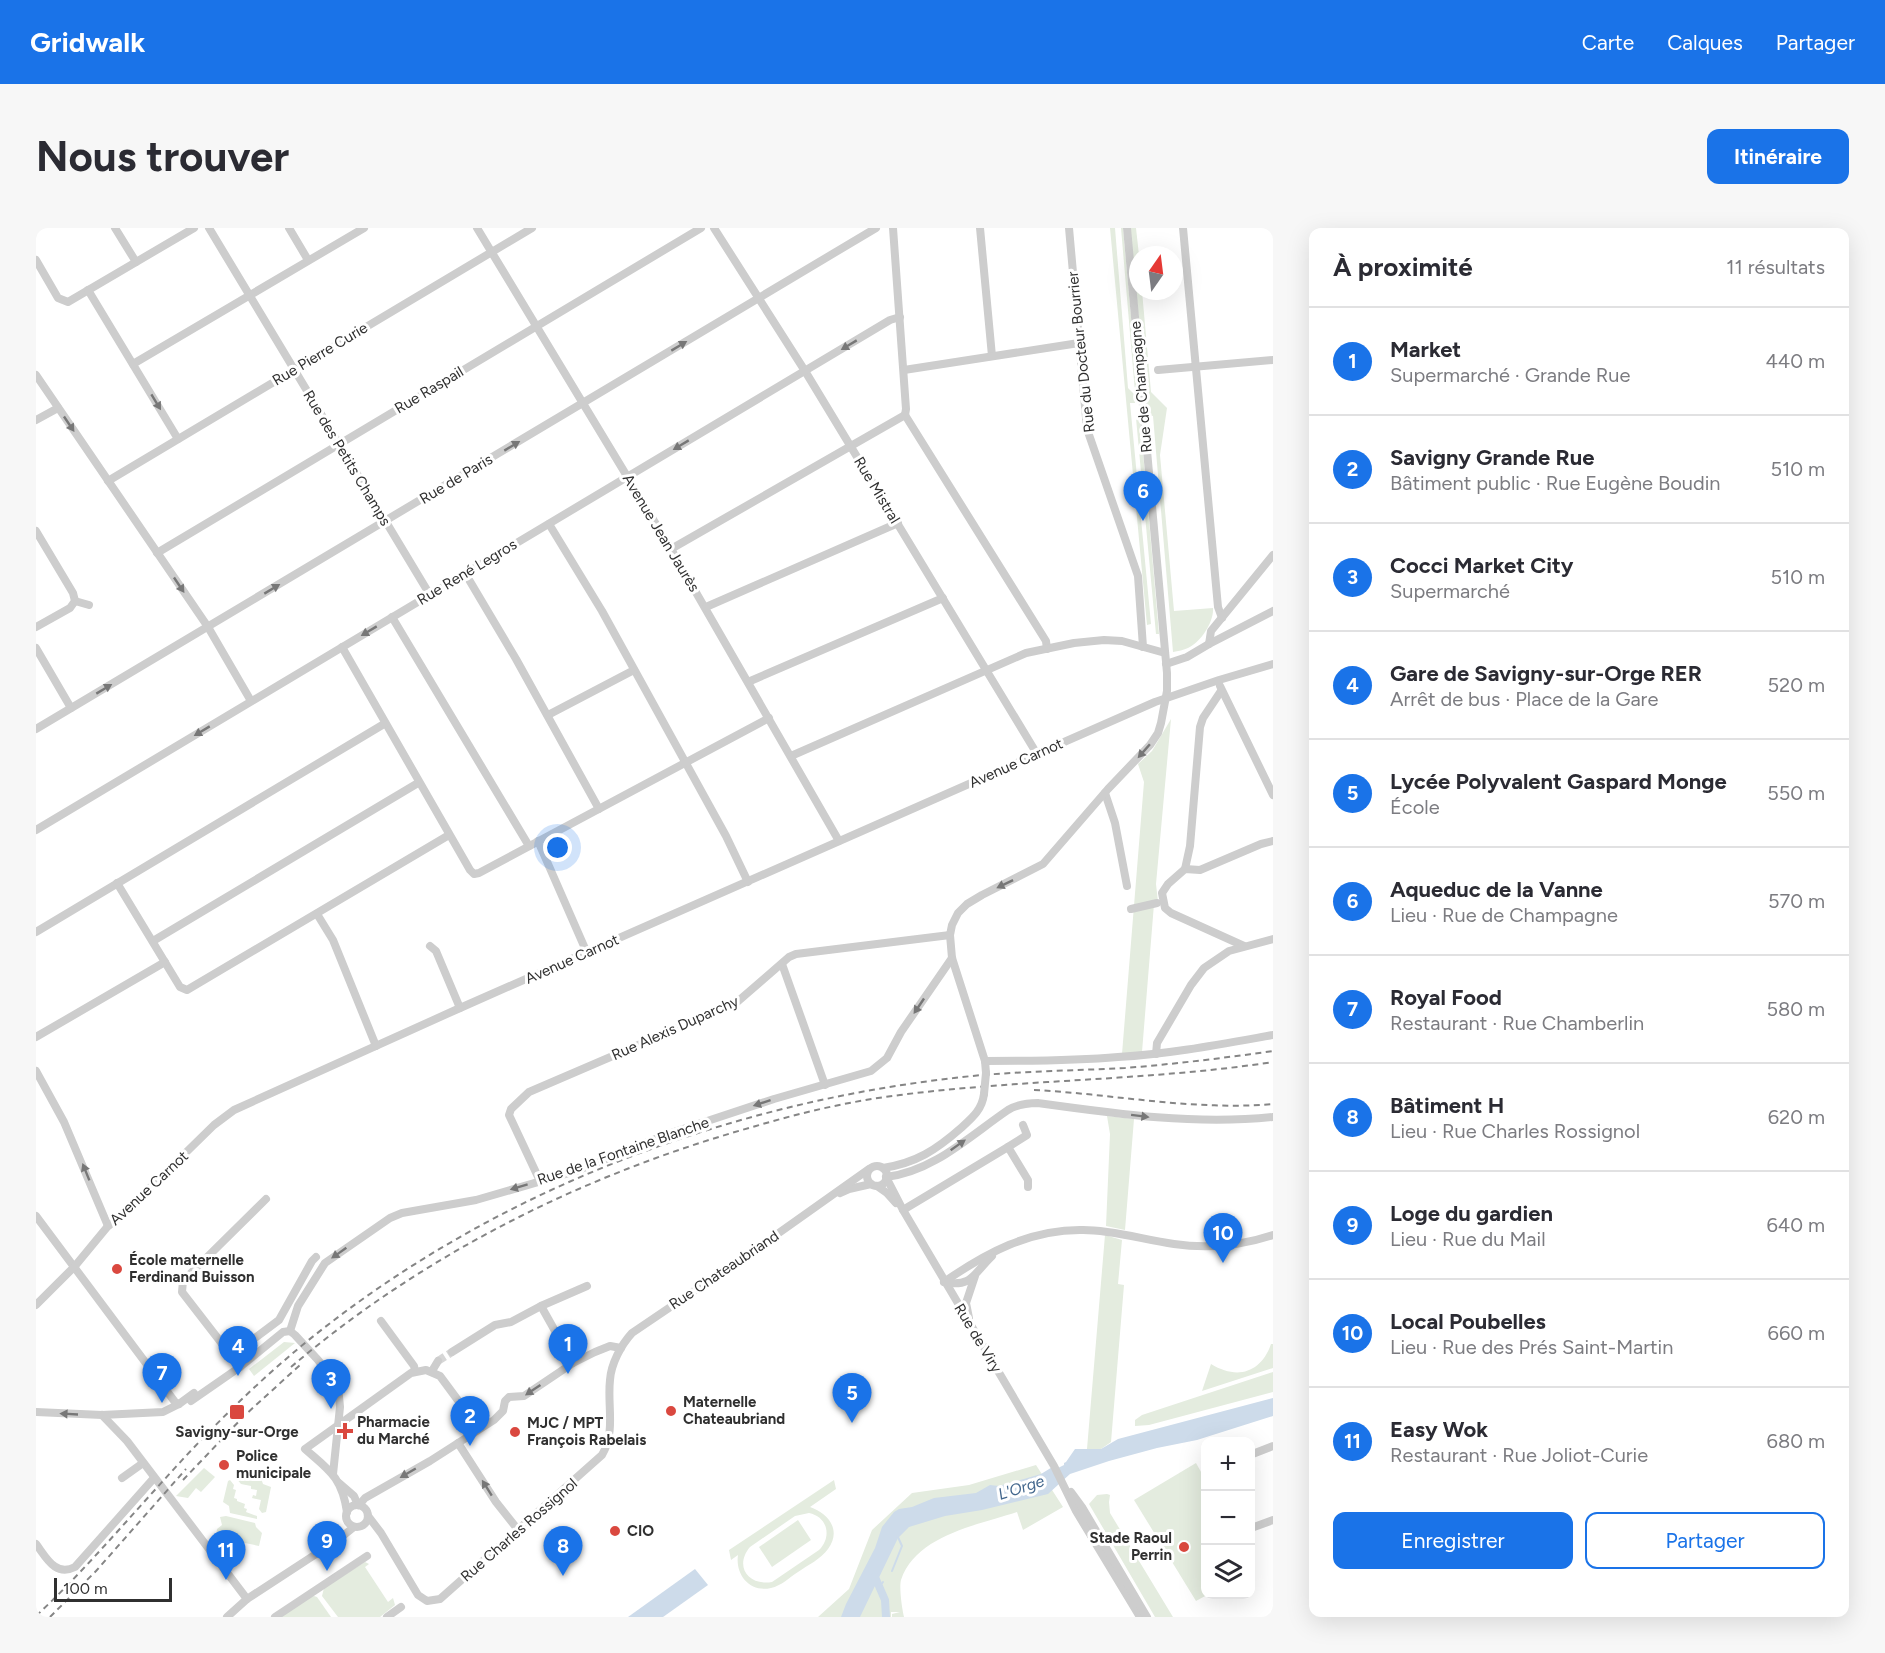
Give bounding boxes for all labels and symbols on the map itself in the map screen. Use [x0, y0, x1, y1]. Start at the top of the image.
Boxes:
north arrow [1129, 246, 1183, 300]
street label: Rue du Docteur Bourrier [1064, 271, 1098, 433]
street label: Rue Pierre Curie [269, 318, 371, 390]
street label: Rue de Champagne [1126, 321, 1156, 453]
one-way arrow [841, 339, 857, 350]
one-way arrow [671, 341, 687, 352]
street label: Rue Raspail [391, 362, 467, 418]
street label: Rue des Petits Champs [299, 387, 395, 529]
one-way arrow [150, 394, 161, 410]
one-way arrow [63, 415, 75, 431]
one-way arrow [673, 439, 689, 450]
one-way arrow [504, 441, 521, 451]
street label: Rue de Paris [416, 450, 496, 508]
street label: Rue Mistral [850, 453, 904, 527]
street label: Avenue Jean Jaurès [619, 471, 703, 595]
pin: 6 [1124, 472, 1162, 521]
street label: Rue René Legros [414, 535, 520, 609]
one-way arrow [173, 576, 185, 592]
one-way arrow [264, 583, 280, 594]
one-way arrow [361, 625, 377, 636]
one-way arrow [96, 683, 112, 694]
one-way arrow [194, 725, 210, 736]
street label: Avenue Carnot [966, 734, 1066, 792]
one-way arrow [1138, 743, 1151, 758]
your location [543, 833, 572, 862]
one-way arrow [996, 879, 1013, 888]
street label: Avenue Carnot [522, 930, 622, 988]
street label: Rue Alexis Duparchy [609, 992, 741, 1064]
one-way arrow [914, 998, 925, 1014]
one-way arrow [753, 1099, 771, 1108]
one-way arrow [1130, 1111, 1149, 1121]
street label: Rue de la Fontaine Blanche [535, 1113, 711, 1189]
one-way arrow [950, 1139, 966, 1151]
street label: Avenue Carnot [106, 1147, 192, 1229]
one-way arrow [81, 1162, 91, 1180]
one-way arrow [509, 1183, 527, 1192]
pin: 10 [1204, 1214, 1242, 1263]
street label: Rue Chateaubriand [666, 1227, 782, 1313]
one-way arrow [331, 1247, 347, 1259]
place label: École maternelle Ferdinand Buisson [129, 1251, 254, 1286]
marker: École maternelle Ferdinand Buisson [110, 1262, 124, 1276]
street label: Rue de Viry [950, 1300, 1006, 1376]
pin: 1 [548, 1324, 588, 1374]
pin: 4 [218, 1326, 258, 1376]
pin: 7 [142, 1354, 182, 1403]
pin: 3 [312, 1360, 350, 1409]
pin: 5 [832, 1374, 872, 1423]
one-way arrow [526, 1384, 542, 1396]
place label: Maternelle Chateaubriand [683, 1393, 785, 1428]
pin: 2 [450, 1396, 490, 1446]
marker: Savigny-sur-Orge [228, 1403, 246, 1421]
marker: Maternelle Chateaubriand [664, 1404, 678, 1418]
one-way arrow [59, 1409, 78, 1418]
place label: Pharmacie du Marché [357, 1413, 430, 1448]
place label: MJC / MPT François Rabelais [527, 1414, 646, 1449]
place label: Savigny-sur-Orge [175, 1423, 299, 1441]
marker: Pharmacie du Marché [338, 1424, 352, 1438]
marker: MJC / MPT François Rabelais [508, 1425, 522, 1439]
place label: Police municipale [236, 1447, 312, 1482]
marker: Police municipale [217, 1458, 231, 1472]
one-way arrow [399, 1468, 416, 1478]
water label: L'Orge [996, 1471, 1047, 1504]
street label: Rue Charles Rossignol [457, 1475, 581, 1585]
one-way arrow [482, 1480, 493, 1496]
pin: 9 [308, 1522, 346, 1571]
place label: CIO [627, 1522, 654, 1540]
marker: CIO [608, 1524, 622, 1538]
pin: 8 [544, 1526, 582, 1576]
place label: Stade Raoul Perrin [1090, 1529, 1172, 1564]
pin: 11 [206, 1530, 246, 1580]
marker: Stade Raoul Perrin [1177, 1540, 1191, 1554]
scale bar [54, 1575, 172, 1602]

